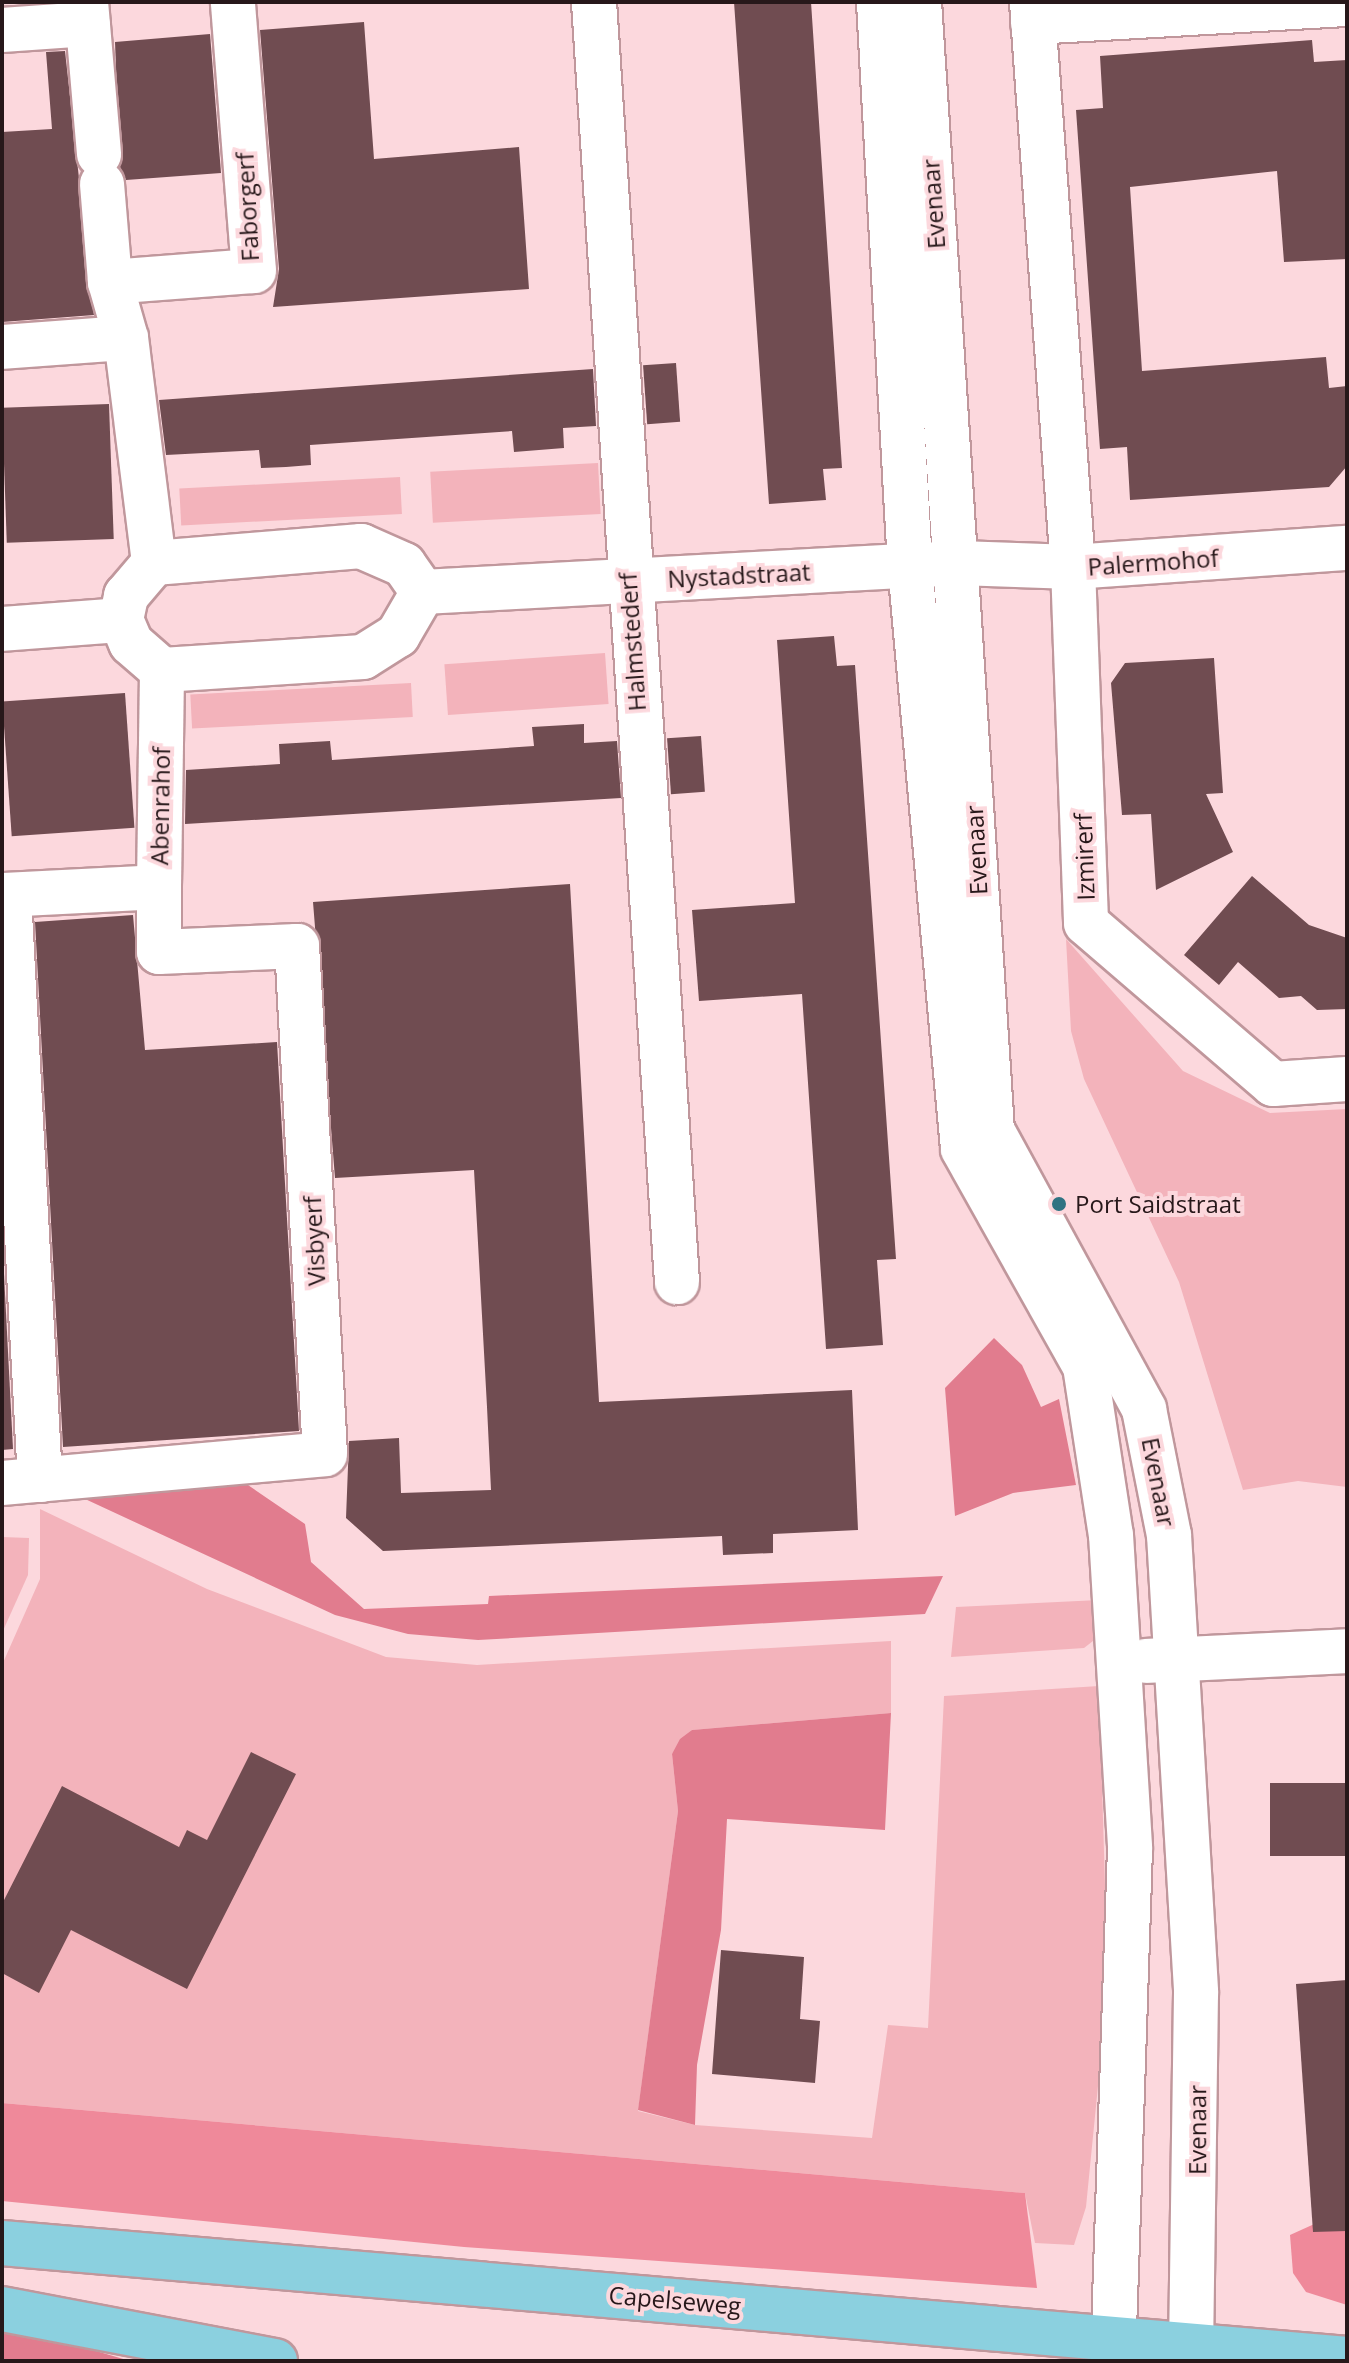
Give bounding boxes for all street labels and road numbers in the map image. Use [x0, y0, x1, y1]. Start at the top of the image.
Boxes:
street label: Faborgerf [230, 152, 264, 262]
street label: Evenaar [915, 158, 951, 250]
street label: Palermohof [1087, 543, 1219, 581]
street label: Nystadstraat [667, 557, 811, 593]
street label: Halmstederf [613, 572, 651, 712]
street label: Abenrahof [145, 747, 175, 865]
street label: Evenaar [959, 804, 993, 896]
street label: Izmirerf [1068, 813, 1100, 901]
street label: Visbyerf [297, 1195, 331, 1287]
street label: Evenaar [1136, 1435, 1182, 1529]
street label: Evenaar [1183, 2085, 1211, 2175]
street label: Capelseweg [608, 2280, 742, 2320]

